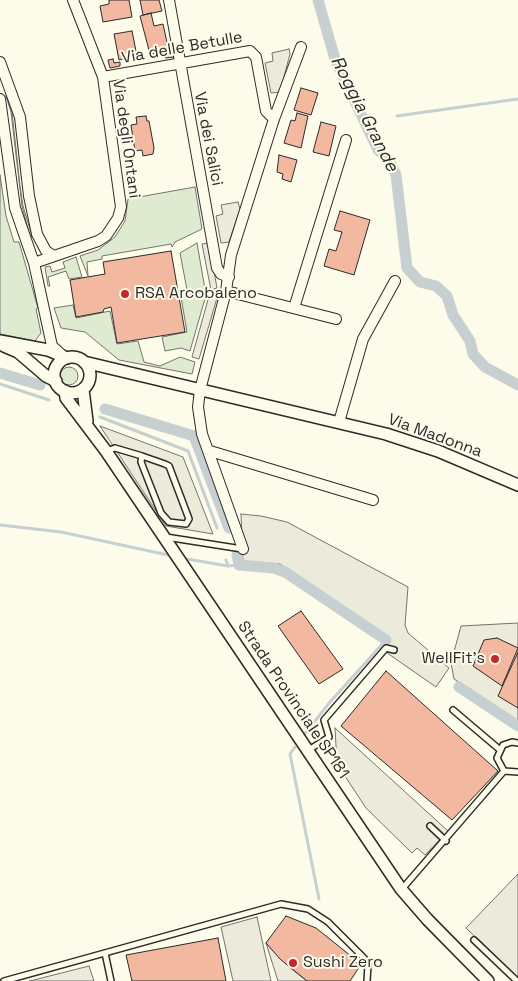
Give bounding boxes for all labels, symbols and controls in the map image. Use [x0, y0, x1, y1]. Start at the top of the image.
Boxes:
street label: Via delle Betulle [120, 28, 244, 68]
water label: Roggia Grande [326, 53, 402, 175]
street label: Via degli Ontani [108, 78, 144, 200]
street label: Via dei Salici [189, 90, 227, 188]
place label: RSA Arcobaleno [135, 284, 257, 304]
marker: RSA Arcobaleno [119, 288, 131, 300]
street label: Via Madonna [385, 410, 485, 462]
street label: Strada Provinciale SP181 [233, 618, 353, 782]
place label: WellFit's [422, 649, 485, 669]
marker: WellFit's [489, 653, 501, 665]
place label: Sushi Zero [303, 953, 383, 973]
marker: Sushi Zero [287, 957, 299, 969]

